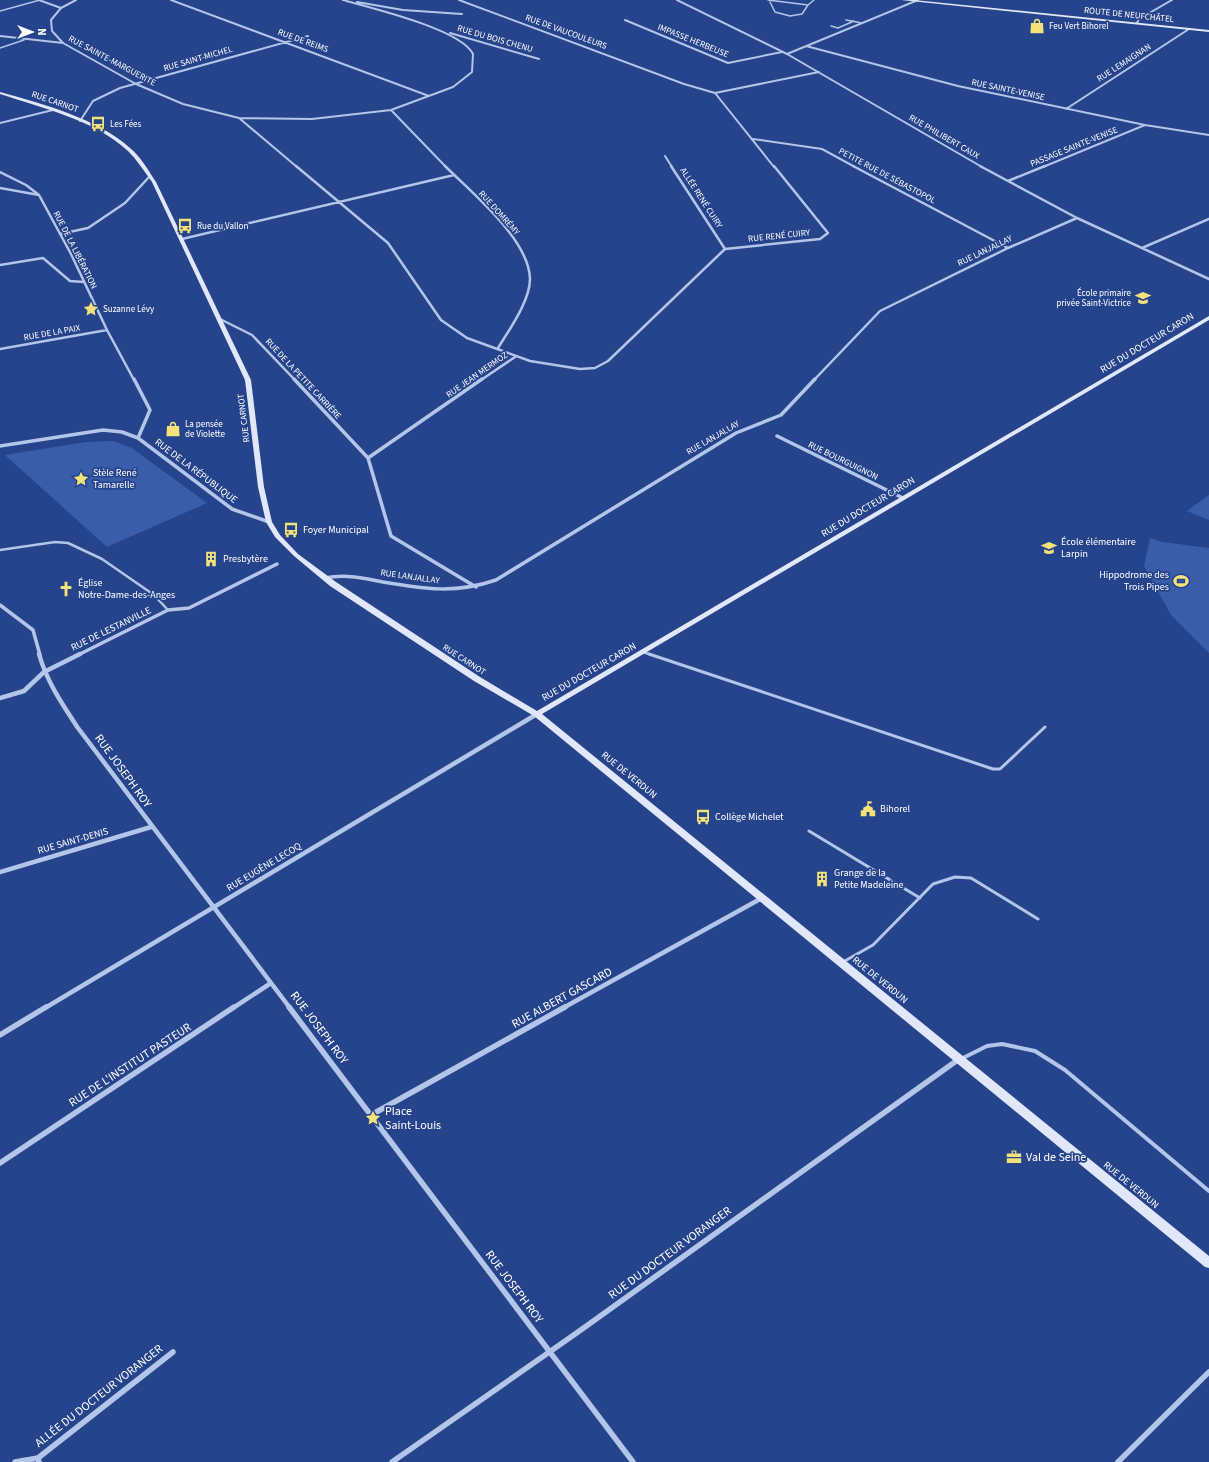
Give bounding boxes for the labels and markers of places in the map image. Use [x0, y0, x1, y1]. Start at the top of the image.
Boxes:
shop icon: Feu Vert Bihorel [1028, 17, 1046, 35]
place label: Feu Vert Bihorel [1049, 20, 1109, 33]
bus stop icon: Les Fées [89, 115, 107, 133]
place label: Les Fées [110, 118, 142, 131]
bus stop icon: Rue du Vallon [176, 217, 194, 235]
place label: Rue du Vallon [197, 220, 248, 233]
place label: École primaire privée Saint-Victrice [1056, 287, 1132, 310]
school or university icon: École primaire privée Saint-Victrice [1134, 289, 1152, 307]
place icon: Suzanne Lévy [82, 300, 100, 318]
place label: Suzanne Lévy [103, 303, 155, 316]
place label: La pensée de Violette [185, 418, 225, 441]
shop icon: La pensée de Violette [164, 420, 182, 438]
place label: Stèle René Tamarelle [93, 466, 137, 492]
place icon: Stèle René Tamarelle [72, 470, 90, 488]
bus stop icon: Foyer Municipal [282, 521, 300, 539]
place label: Foyer Municipal [303, 523, 369, 537]
place label: École élémentaire Larpin [1061, 535, 1136, 561]
school or university icon: École élémentaire Larpin [1040, 539, 1058, 557]
building icon: Presbytère [202, 550, 220, 568]
place label: Presbytère [223, 552, 268, 566]
place label: Hippodrome des Trois Pipes [1099, 568, 1169, 594]
sports icon: Hippodrome des Trois Pipes [1172, 572, 1190, 590]
place label: Église Notre-Dame-des-Anges [78, 576, 175, 602]
church icon: Église Notre-Dame-des-Anges [57, 580, 75, 598]
public building icon: Bihorel [859, 800, 877, 818]
place label: Bihorel [880, 802, 911, 816]
bus stop icon: Collège Michelet [694, 808, 712, 826]
place label: Collège Michelet [715, 810, 784, 824]
place label: Grange de la Petite Madeleine [834, 866, 904, 892]
building icon: Grange de la Petite Madeleine [813, 870, 831, 888]
place label: Place Saint-Louis [385, 1103, 441, 1134]
place icon: Place Saint-Louis [364, 1109, 382, 1127]
office icon: Val de Seine [1005, 1148, 1023, 1166]
place label: Val de Seine [1026, 1149, 1086, 1166]

